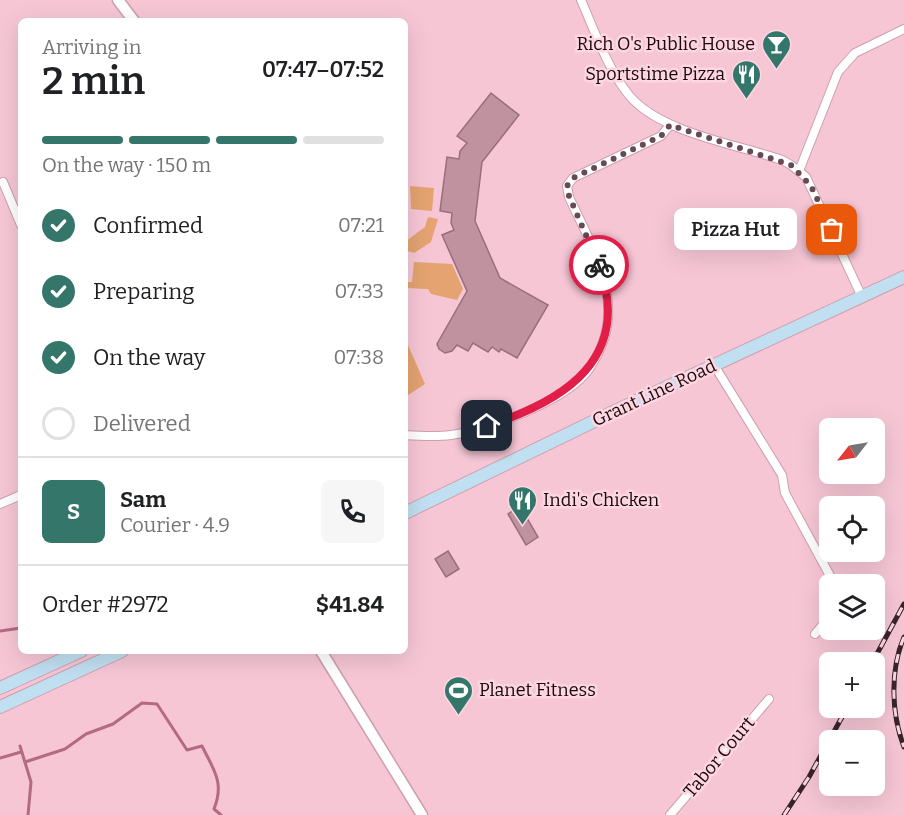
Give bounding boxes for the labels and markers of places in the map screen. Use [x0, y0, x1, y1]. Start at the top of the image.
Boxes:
bar icon: Rich O's Public House [760, 28, 792, 70]
place label: Rich O's Public House [576, 33, 755, 55]
restaurant icon: Sportstime Pizza [730, 58, 762, 100]
place label: Sportstime Pizza [585, 63, 725, 85]
pin [806, 204, 857, 255]
callout: Pizza Hut [673, 209, 796, 251]
pin [461, 400, 512, 451]
restaurant icon: Indi's Chicken [506, 484, 538, 526]
place label: Indi's Chicken [543, 489, 660, 511]
sports icon: Planet Fitness [442, 674, 474, 716]
place label: Planet Fitness [479, 679, 596, 701]

